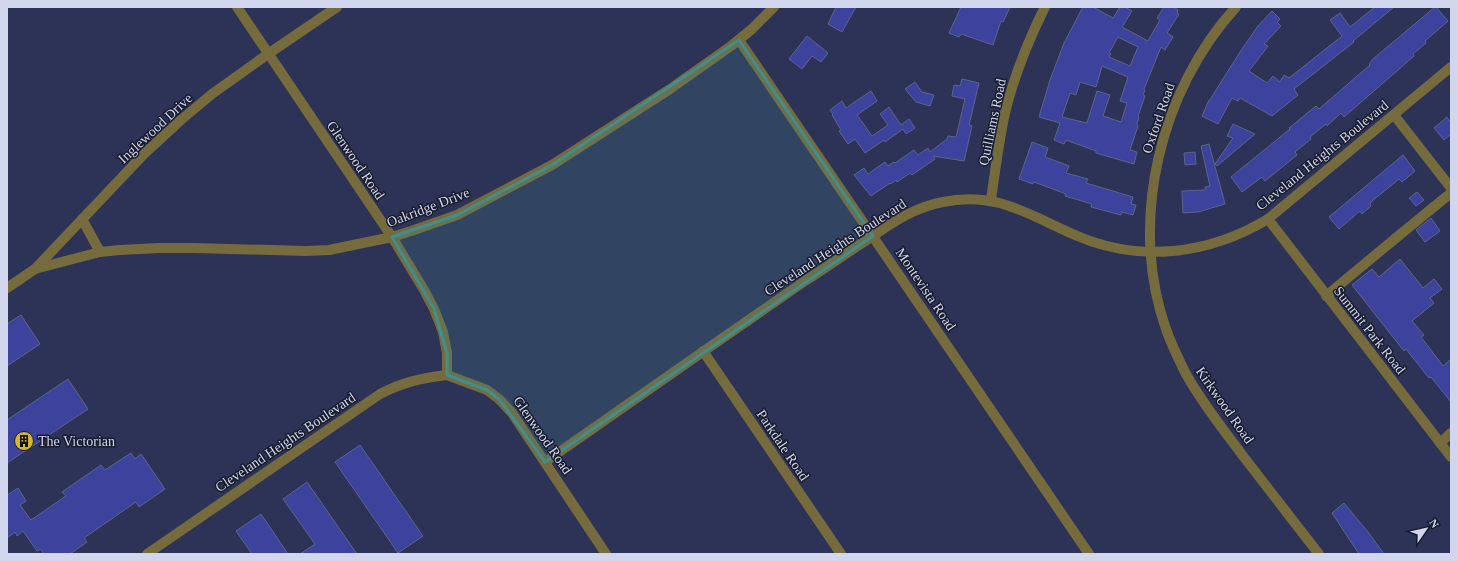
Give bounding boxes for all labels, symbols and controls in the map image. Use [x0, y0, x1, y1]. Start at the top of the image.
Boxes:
street label: Quilliams Road [976, 77, 1009, 167]
street label: Oxford Road [1139, 81, 1178, 155]
street label: Inglewood Drive [115, 90, 195, 166]
street label: Cleveland Heights Boulevard [1253, 97, 1391, 213]
street label: Glenwood Road [324, 118, 387, 202]
street label: Oakridge Drive [385, 185, 472, 230]
street label: Cleveland Heights Boulevard [762, 196, 909, 299]
street label: Montevista Road [893, 245, 959, 333]
street label: Summit Park Road [1331, 284, 1408, 377]
street label: Kirkwood Road [1193, 364, 1256, 446]
street label: Cleveland Heights Boulevard [212, 390, 358, 495]
street label: Glenwood Road [510, 394, 575, 477]
street label: Parkdale Road [753, 407, 812, 483]
building icon: The Victorian [13, 430, 35, 452]
place label: The Victorian [38, 434, 115, 449]
north arrow [1406, 509, 1446, 549]
text: N [1427, 517, 1442, 530]

